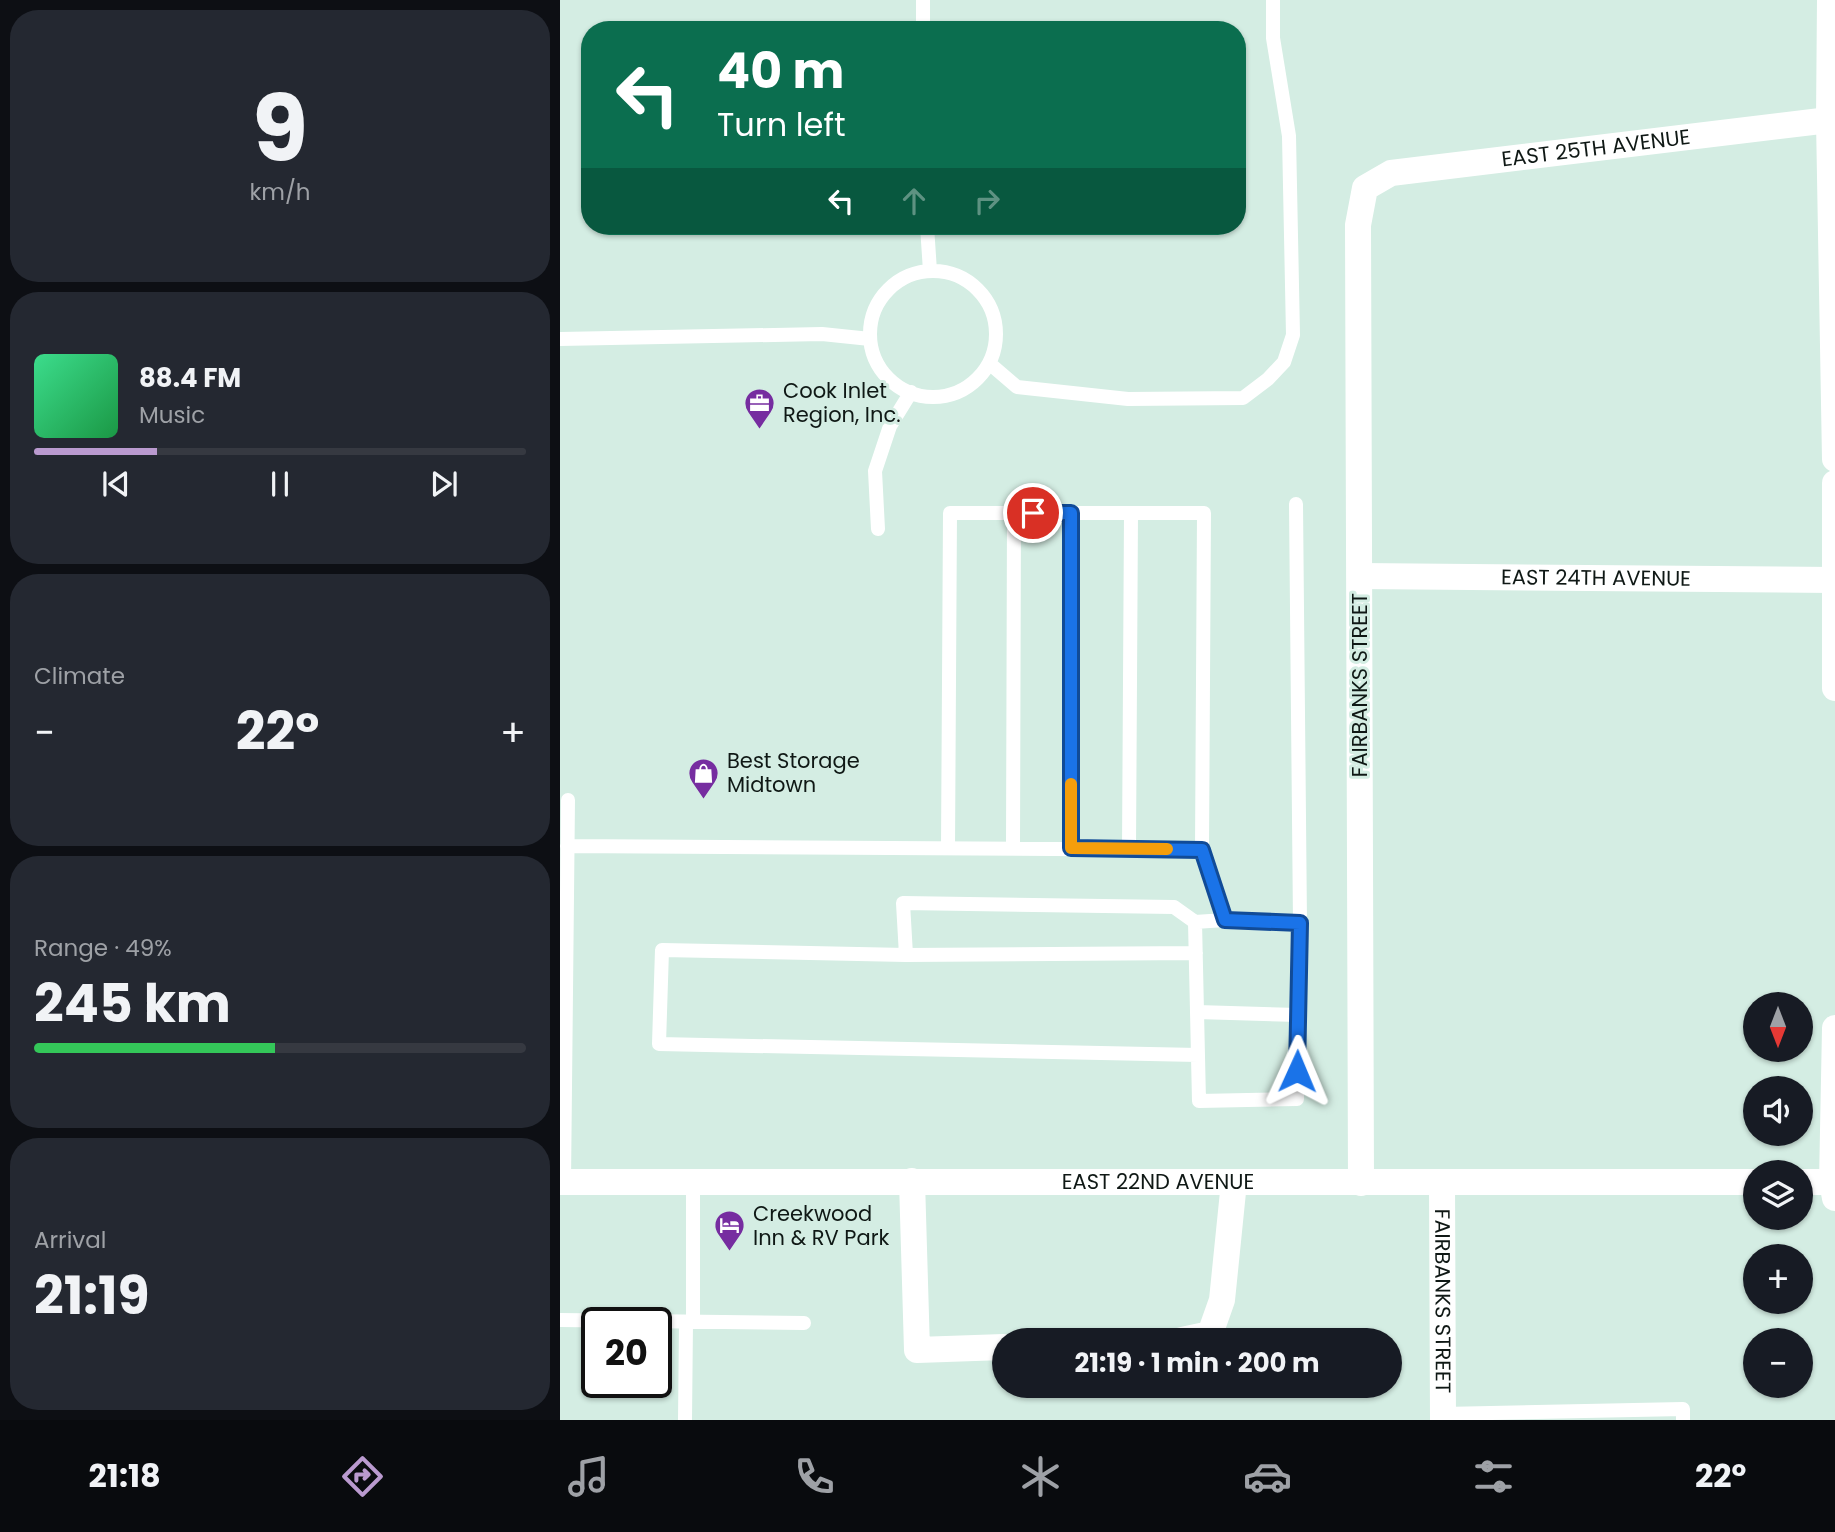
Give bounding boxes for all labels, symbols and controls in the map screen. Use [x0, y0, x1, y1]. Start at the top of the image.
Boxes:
text: 40 m [717, 37, 844, 105]
icon: left [602, 49, 693, 140]
text: 9 [252, 65, 308, 193]
text: Turn left [717, 102, 846, 147]
street label: EAST 25TH AVENUE [1500, 122, 1692, 174]
text: km/h [249, 176, 311, 208]
icon: left [822, 182, 860, 220]
icon: ahead [895, 182, 933, 220]
icon: right [968, 182, 1006, 220]
text: 88.4 FM [139, 360, 241, 396]
place label: Cook Inlet Region, Inc. [783, 376, 901, 429]
office icon: Cook Inlet Region, Inc. [743, 386, 777, 430]
text: Music [139, 399, 205, 431]
icon: previous [97, 465, 135, 503]
icon: pause [261, 465, 299, 503]
icon: next [425, 465, 463, 503]
pin [1003, 483, 1063, 543]
icon: arrive [1014, 494, 1052, 532]
street label: EAST 24TH AVENUE [1501, 562, 1691, 593]
street label: FAIRBANKS STREET [1345, 593, 1374, 777]
text: Climate [34, 660, 125, 692]
text: 22° [236, 695, 319, 768]
text: − [34, 706, 55, 759]
text: + [500, 706, 526, 759]
place label: Best Storage Midtown [727, 746, 860, 799]
shop icon: Best Storage Midtown [687, 756, 721, 800]
text: Range · 49% [34, 932, 172, 964]
text: 245 km [34, 967, 231, 1040]
north arrow [1743, 992, 1813, 1062]
map controls [1743, 992, 1813, 1398]
position arrow [1260, 1034, 1334, 1108]
button: sound [1743, 1076, 1813, 1146]
button: layers [1743, 1160, 1813, 1230]
street label: EAST 22ND AVENUE [1062, 1167, 1254, 1196]
place label: Creekwood Inn & RV Park [753, 1199, 890, 1252]
hotel icon: Creekwood Inn & RV Park [713, 1209, 747, 1253]
street label: FAIRBANKS STREET [1428, 1209, 1458, 1393]
text: Arrival [34, 1224, 106, 1256]
button: + [1743, 1244, 1813, 1314]
text: 21:19 [34, 1259, 150, 1332]
speed limit sign: 20 [581, 1307, 672, 1398]
button: − [1743, 1328, 1813, 1398]
text: 21:19 · 1 min · 200 m [1074, 1345, 1320, 1381]
icon: directions [338, 1452, 387, 1501]
icon: music [564, 1452, 613, 1501]
icon: phone [790, 1452, 839, 1501]
icon: climate [1016, 1452, 1065, 1501]
icon: car [1243, 1452, 1292, 1501]
icon: filters [1469, 1452, 1518, 1501]
text: 21:18 [89, 1453, 161, 1498]
text: 22° [1695, 1453, 1746, 1498]

